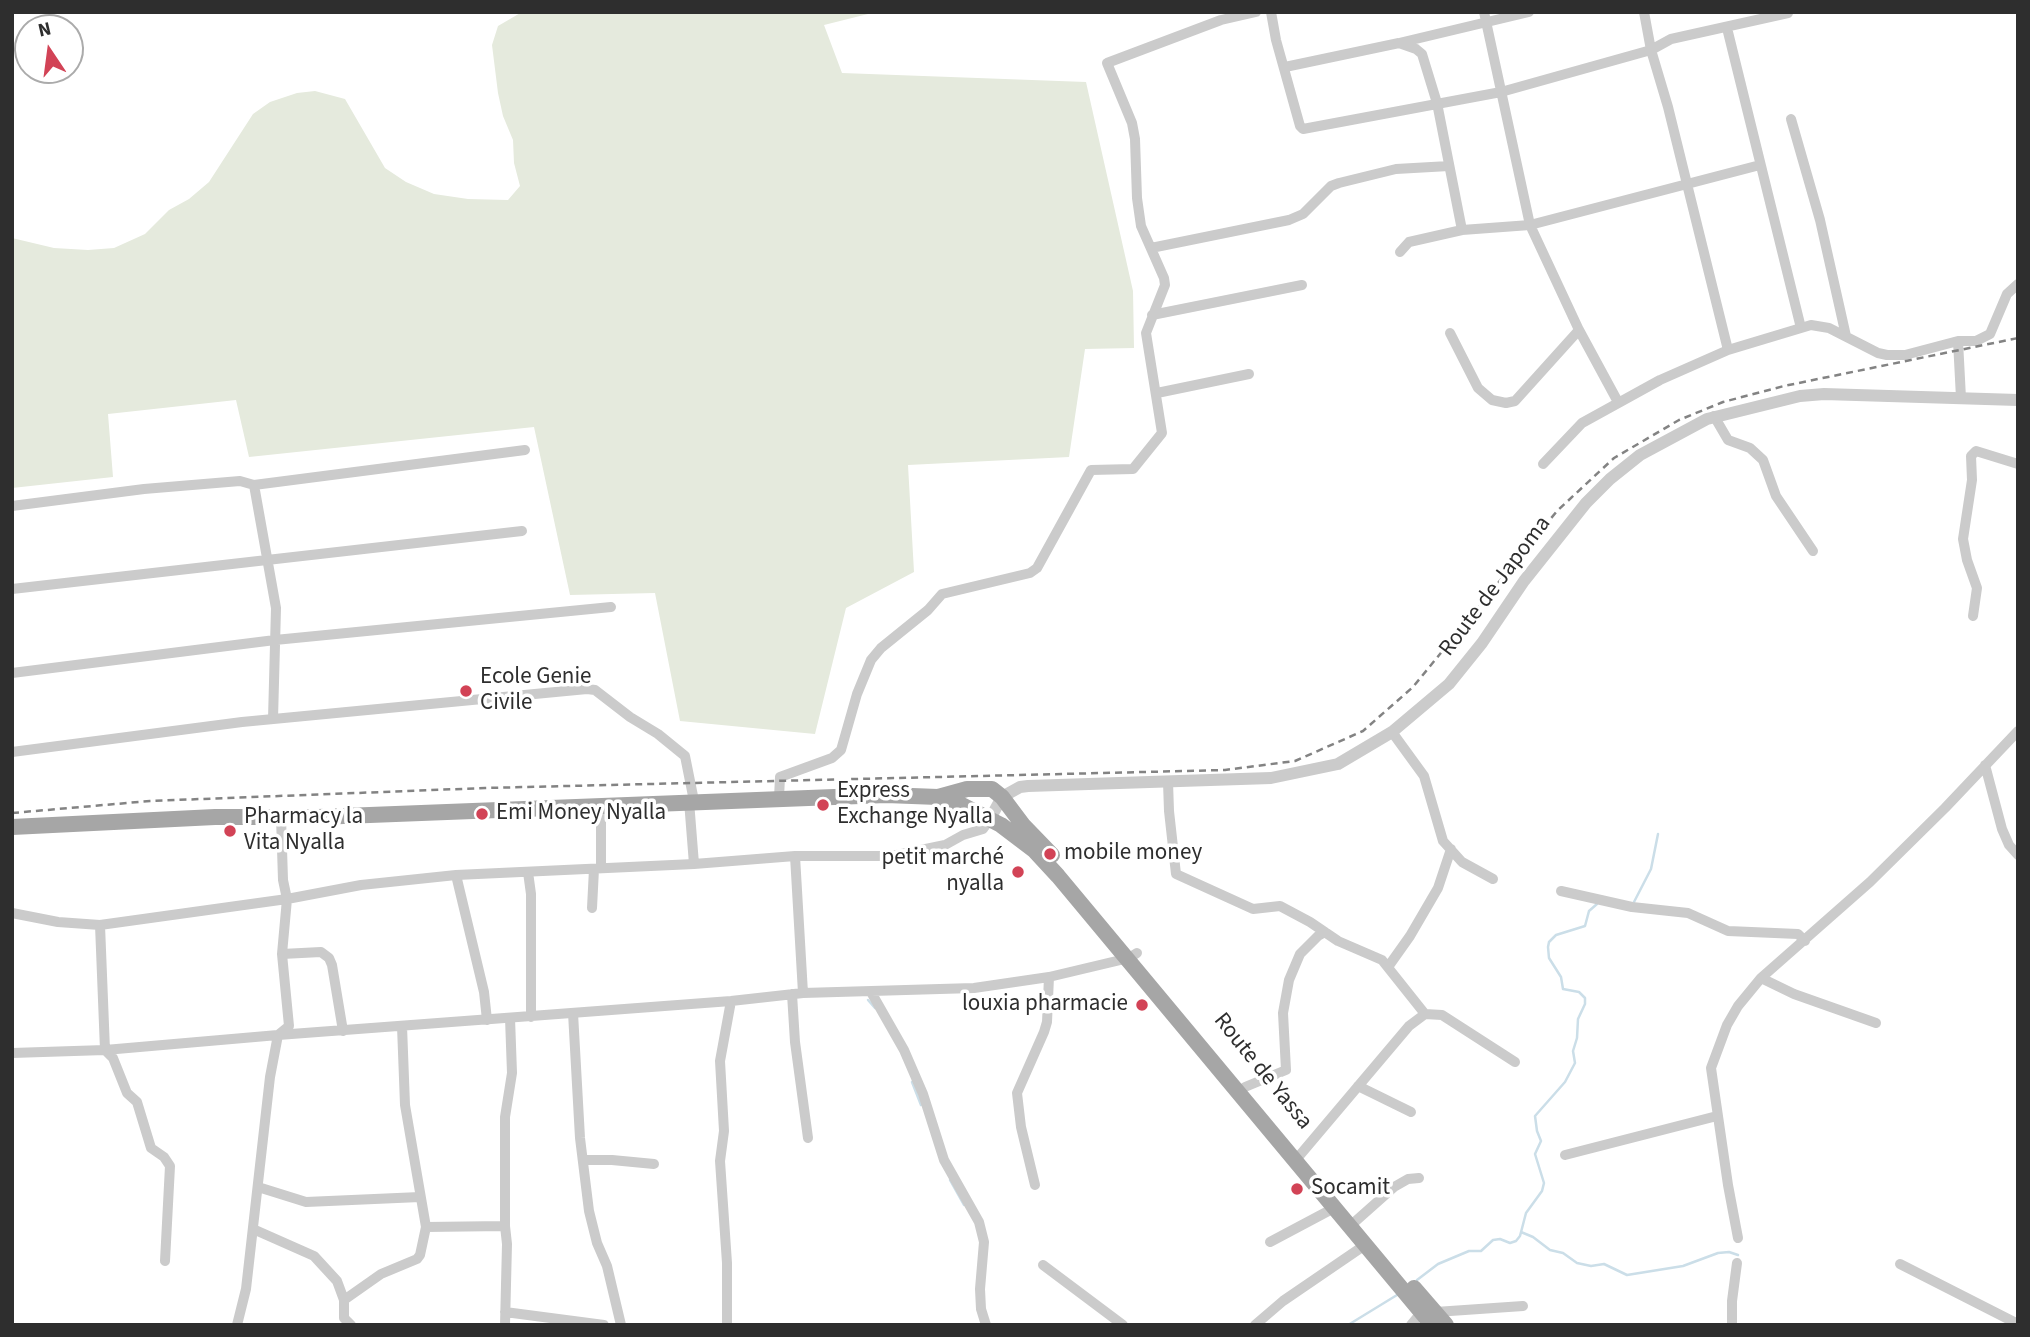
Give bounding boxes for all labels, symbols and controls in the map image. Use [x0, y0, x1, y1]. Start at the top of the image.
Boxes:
north arrow [14, 14, 84, 84]
text: N [35, 15, 54, 45]
street label: Route de Japoma [1434, 511, 1558, 663]
place label: Ecole Genie Civile [480, 664, 591, 718]
marker: Ecole Genie Civile [458, 683, 474, 699]
place label: Express Exchange Nyalla [837, 778, 993, 832]
marker: Express Exchange Nyalla [815, 797, 831, 813]
place label: Emi Money Nyalla [496, 800, 666, 828]
place label: Pharmacy la Vita Nyalla [244, 804, 363, 858]
marker: Emi Money Nyalla [474, 806, 490, 822]
marker: Pharmacy la Vita Nyalla [222, 823, 238, 839]
place label: mobile money [1064, 840, 1202, 868]
place label: petit marché nyalla [881, 845, 1004, 899]
marker: mobile money [1042, 846, 1058, 862]
marker: petit marché nyalla [1010, 864, 1026, 880]
place label: louxia pharmacie [962, 991, 1128, 1019]
marker: louxia pharmacie [1134, 997, 1150, 1013]
street label: Route de Yassa [1207, 1008, 1317, 1136]
place label: Socamit [1311, 1175, 1390, 1203]
marker: Socamit [1289, 1181, 1305, 1197]

